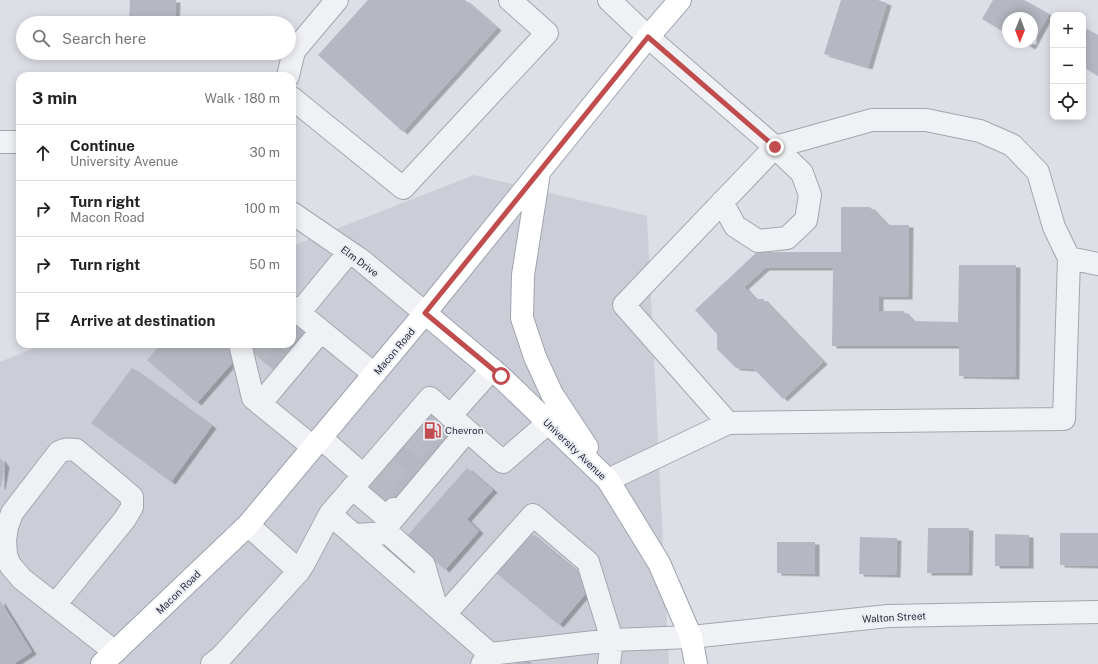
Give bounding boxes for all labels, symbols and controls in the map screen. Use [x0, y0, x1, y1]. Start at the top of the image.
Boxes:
north arrow [1002, 12, 1038, 48]
map controls [1050, 12, 1086, 120]
button: + [1050, 12, 1086, 48]
search box [16, 16, 296, 60]
icon: search [30, 27, 52, 49]
text: Search here [62, 30, 146, 47]
button: − [1050, 48, 1086, 84]
button: locate [1050, 84, 1086, 120]
text: 3 min [32, 88, 77, 108]
text: Walk · 180 m [205, 91, 280, 106]
text: Continue [70, 137, 135, 154]
route end [766, 138, 784, 156]
icon: ahead [32, 142, 54, 164]
text: 30 m [250, 145, 280, 160]
text: University Avenue [70, 154, 178, 169]
text: Turn right [70, 193, 140, 210]
icon: right [32, 198, 54, 220]
text: 100 m [244, 201, 280, 216]
text: Macon Road [70, 210, 144, 225]
street label: Elm Drive [339, 243, 381, 279]
icon: right [32, 254, 54, 276]
text: Turn right [70, 256, 140, 273]
text: 50 m [249, 257, 280, 272]
icon: arrive [32, 310, 54, 332]
text: Arrive at destination [70, 312, 215, 329]
street label: Macon Road [371, 325, 417, 377]
route start [492, 367, 510, 385]
street label: University Avenue [541, 416, 609, 482]
fuel station icon: Chevron [422, 420, 442, 440]
place label: Chevron [445, 424, 484, 436]
street label: Macon Road [153, 568, 203, 616]
street label: Walton Street [862, 609, 926, 625]

